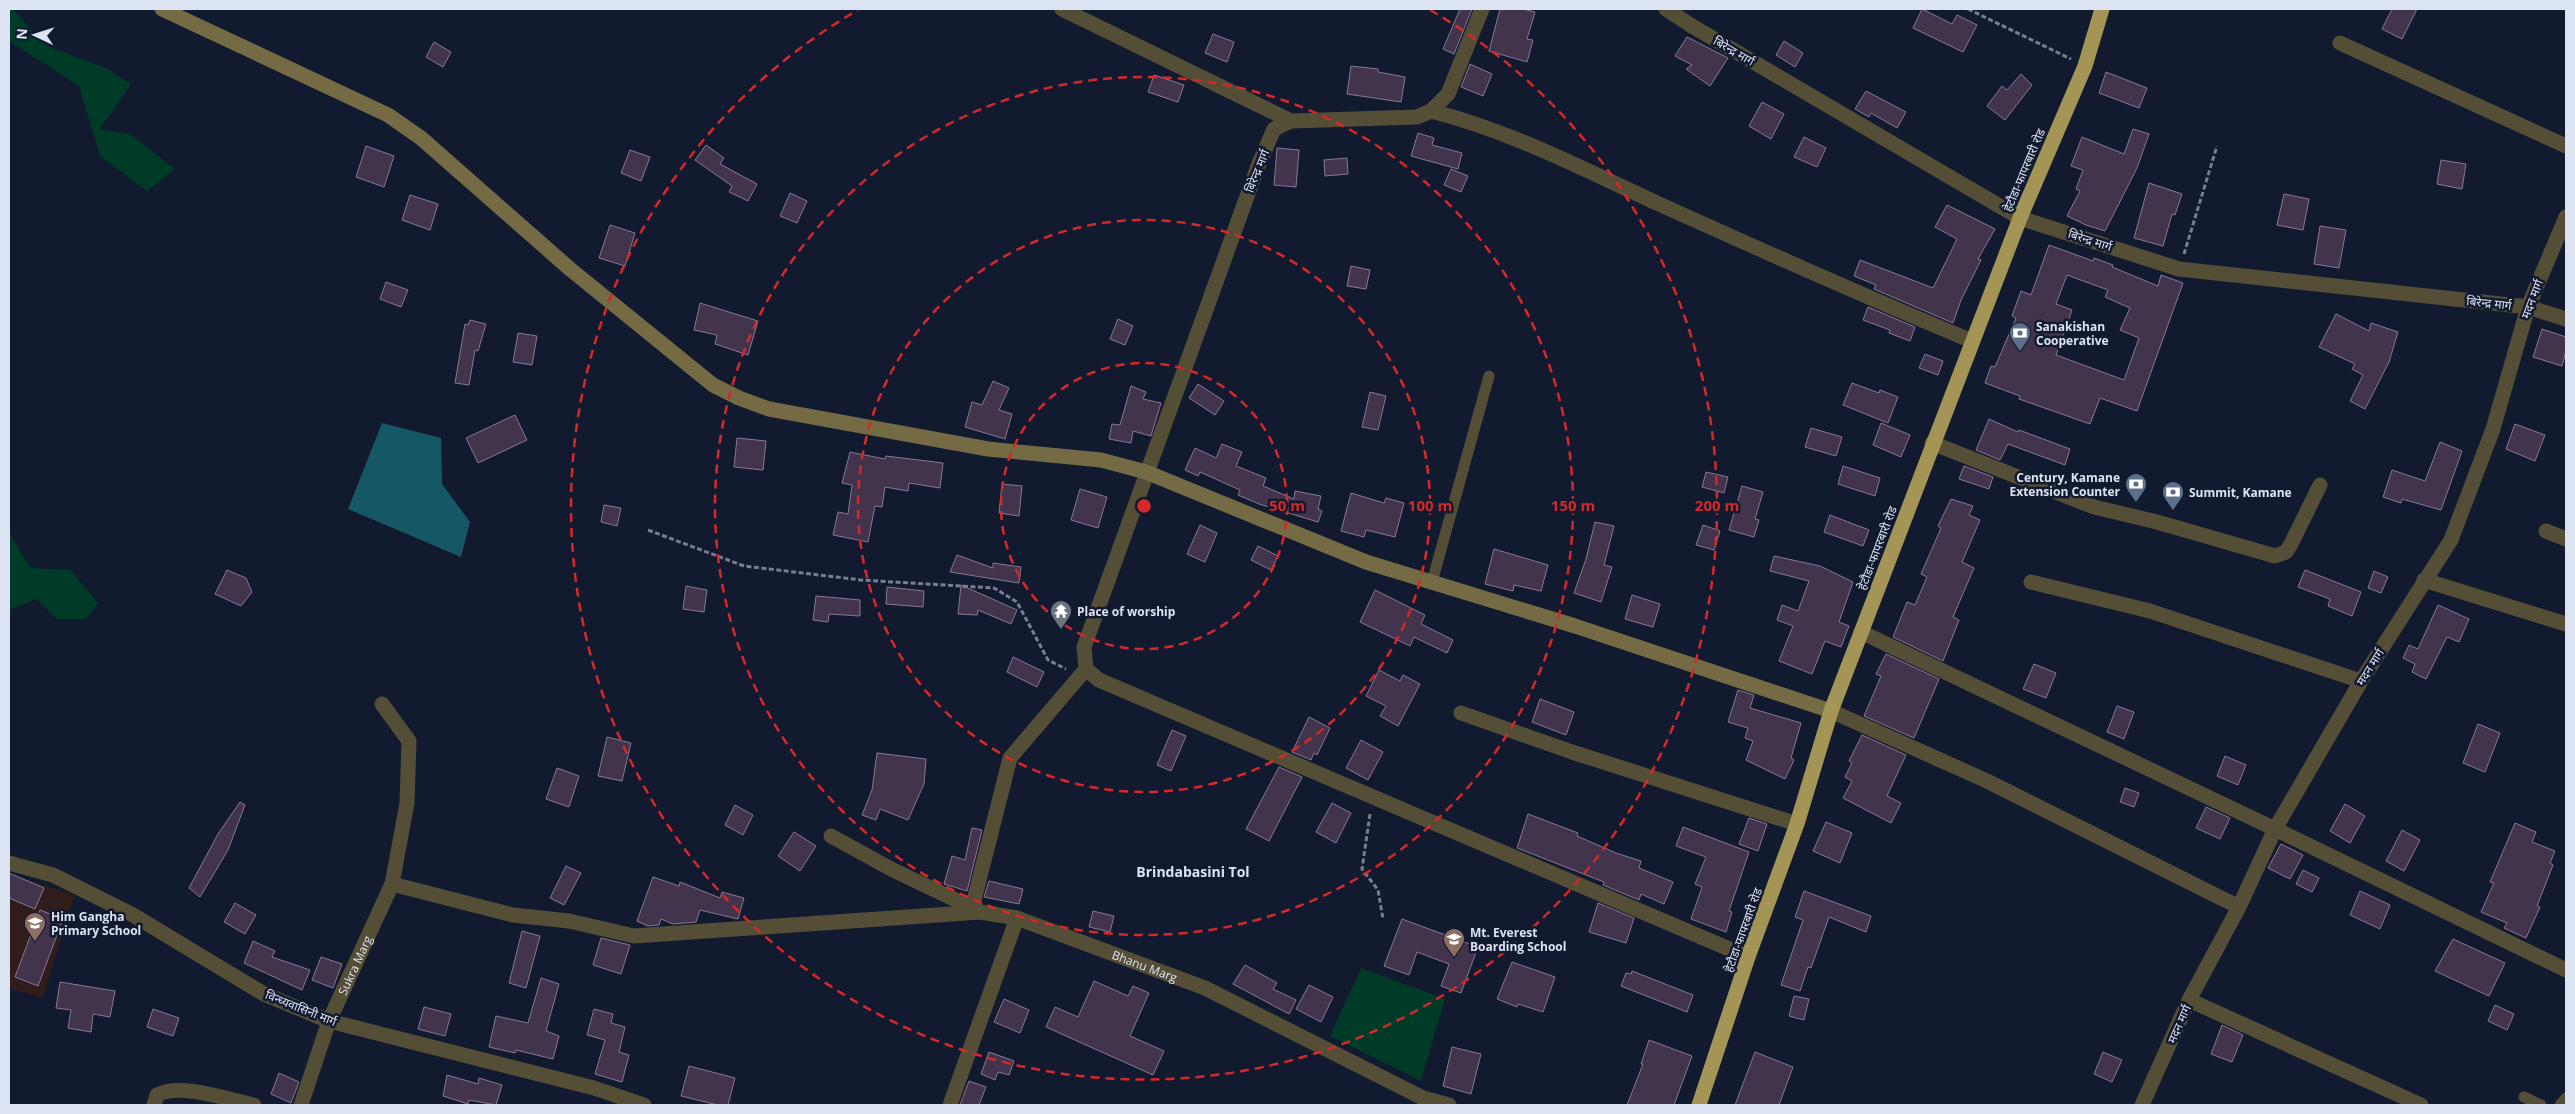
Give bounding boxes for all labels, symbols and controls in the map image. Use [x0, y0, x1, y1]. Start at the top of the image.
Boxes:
north arrow [10, 10, 60, 60]
text: N [12, 28, 31, 40]
street label: बिरेन्द्र मार्ग [1710, 32, 1759, 70]
street label: हेटौडा-फापरबारी रोड [1999, 125, 2049, 214]
street label: बिरेन्द्र मार्ग [1241, 146, 1274, 195]
street label: बिरेन्द्र मार्ग [2066, 225, 2115, 255]
street label: मदन मार्ग [2517, 276, 2548, 321]
street label: बिरेन्द्र मार्ग [2466, 292, 2513, 314]
place label: Sanakishan Cooperative [2036, 318, 2109, 349]
bank icon: Sanakishan Cooperative [2008, 321, 2032, 352]
place label: Century, Kamane Extension Counter [2009, 469, 2121, 500]
bank icon: Century, Kamane Extension Counter [2124, 472, 2148, 503]
bank icon: Summit, Kamane [2161, 480, 2185, 511]
place label: Summit, Kamane [2189, 484, 2292, 501]
text: 50 m [1269, 495, 1305, 515]
text: 100 m [1408, 495, 1452, 515]
text: 150 m [1551, 495, 1595, 515]
text: 200 m [1695, 495, 1739, 515]
centre of rings [1135, 497, 1153, 515]
street label: हेटौडा-फापरबारी रोड [1853, 503, 1901, 592]
temple icon: Place of worship [1049, 599, 1073, 630]
place label: Place of worship [1077, 603, 1176, 620]
street label: मदन मार्ग [2352, 645, 2388, 689]
district label: Brindabasini Tol [1136, 862, 1250, 881]
street label: हेटौडा-फापरबारी रोड [1720, 885, 1766, 975]
place label: Him Gangha Primary School [51, 908, 141, 939]
school or university icon: Him Gangha Primary School [23, 911, 47, 942]
place label: Mt. Everest Boarding School [1470, 924, 1566, 955]
school or university icon: Mt. Everest Boarding School [1442, 927, 1466, 958]
street label: Sukra Marg [334, 932, 376, 998]
street label: Bhanu Marg [1110, 946, 1180, 986]
street label: विन्ध्यवासिनी मार्ग [263, 986, 340, 1030]
street label: मदन मार्ग [2163, 1001, 2195, 1046]

